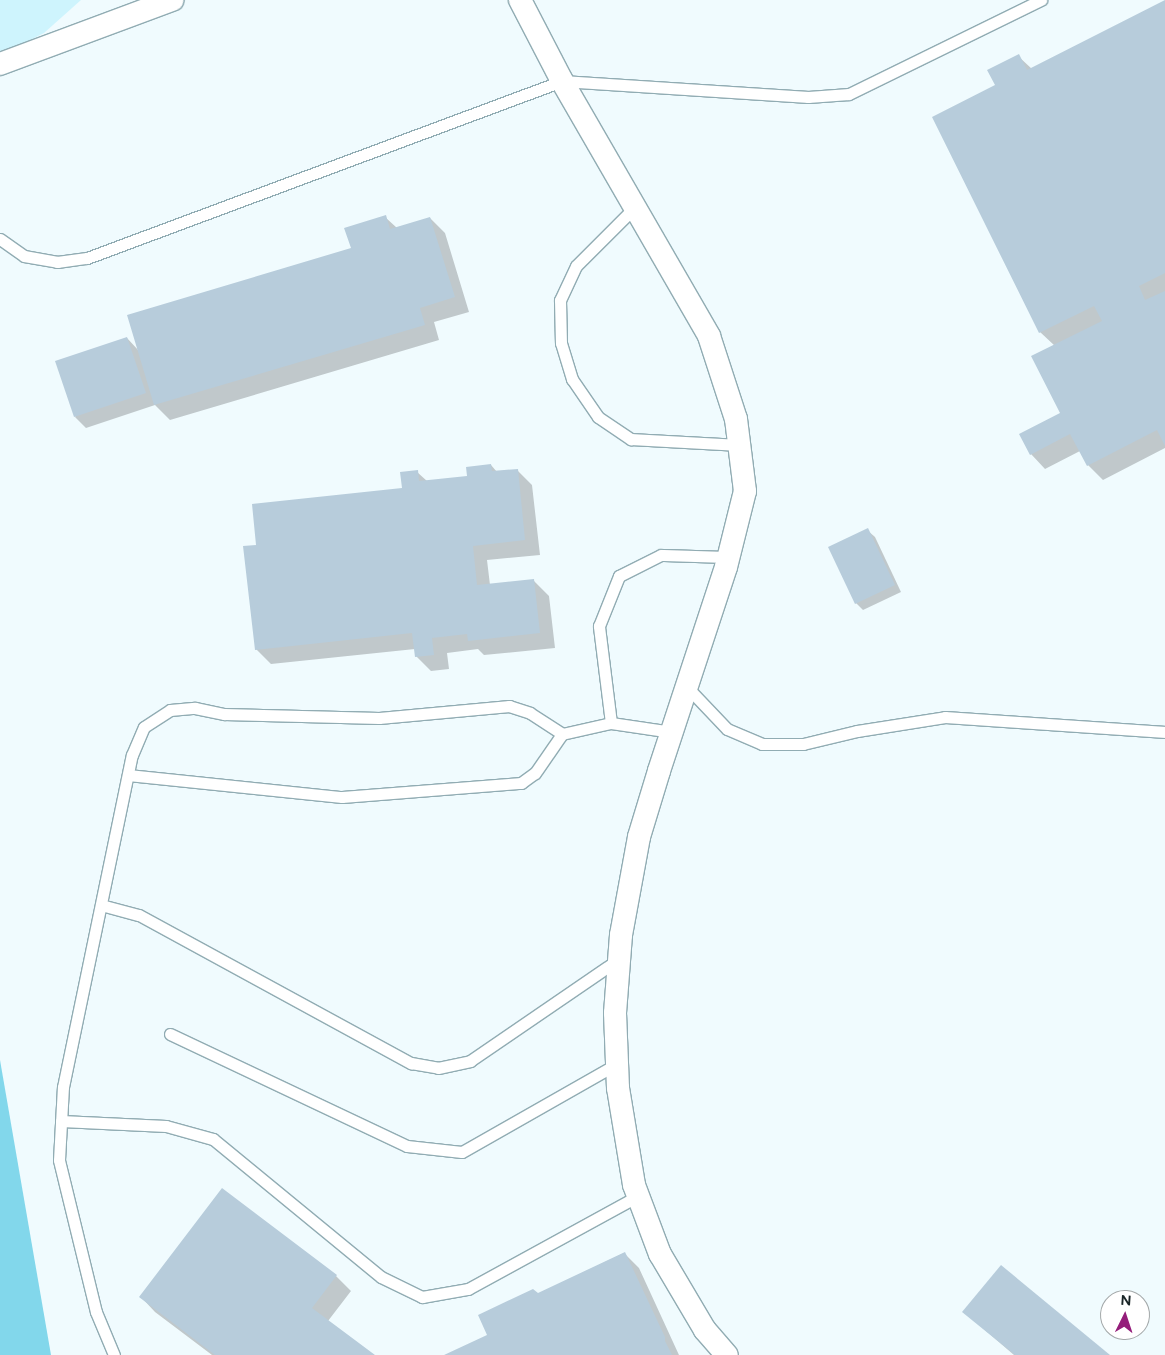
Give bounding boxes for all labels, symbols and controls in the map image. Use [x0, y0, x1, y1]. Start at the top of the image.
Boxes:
north arrow [1100, 1290, 1150, 1340]
text: N [1120, 1292, 1132, 1309]

